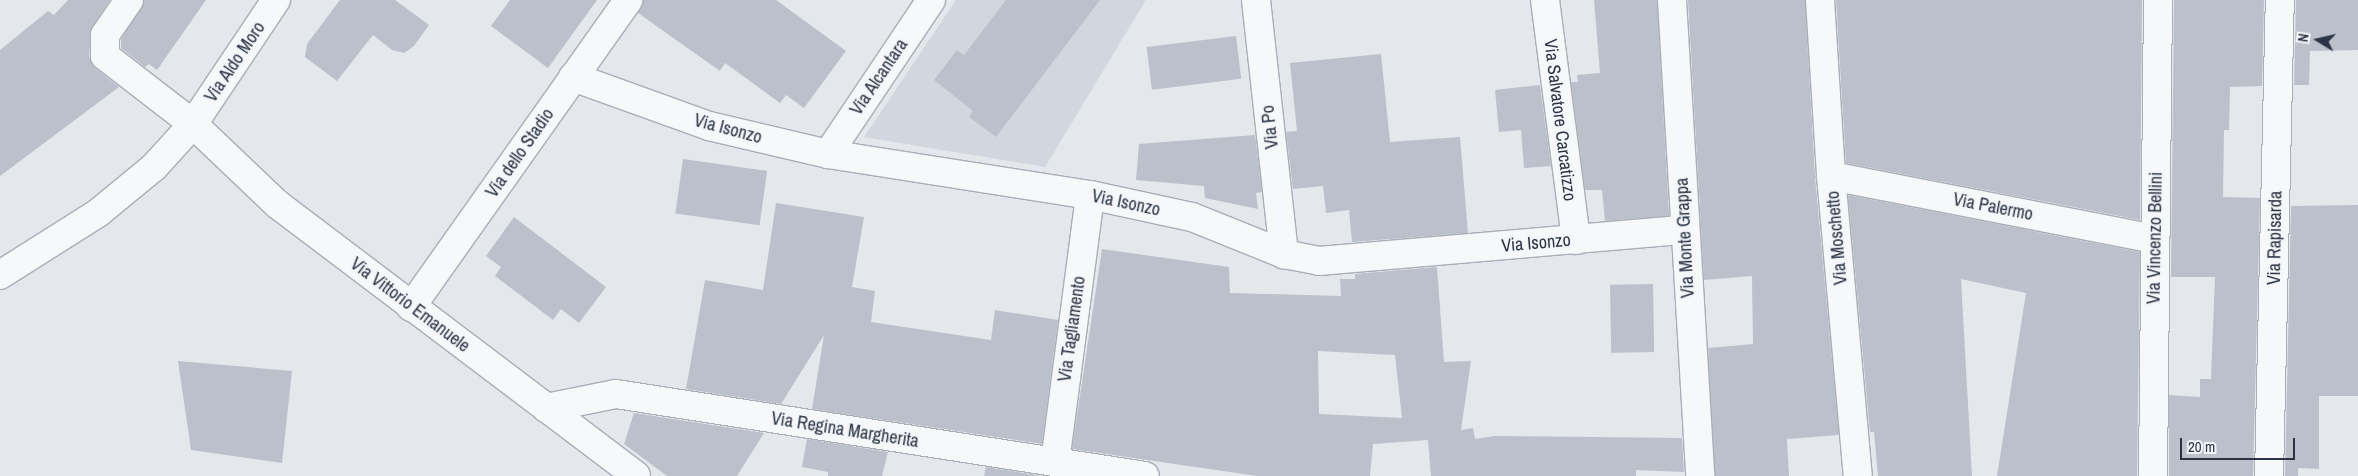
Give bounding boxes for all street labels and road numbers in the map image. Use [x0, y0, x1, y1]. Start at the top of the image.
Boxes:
street label: Via Aldo Moro [200, 17, 270, 107]
street label: Via Alcantara [845, 34, 913, 120]
street label: Via Salvatore Carcatizzo [1539, 38, 1581, 202]
street label: Via dello Stadio [481, 104, 559, 202]
street label: Via Po [1257, 104, 1283, 150]
street label: Via Isonzo [692, 110, 764, 148]
street label: Via Vincenzo Bellini [2143, 172, 2167, 304]
street label: Via Monte Grappa [1671, 177, 1699, 299]
street label: Via Isonzo [1090, 185, 1162, 221]
street label: Via Palermo [1951, 189, 2035, 225]
street label: Via Moschetto [1822, 190, 1852, 286]
street label: Via Rapisarda [2263, 191, 2287, 285]
street label: Via Isonzo [1500, 229, 1572, 257]
street label: Via Vittorio Emanuele [346, 253, 474, 357]
street label: Via Tagliamento [1054, 275, 1090, 383]
street label: Via Regina Margherita [770, 408, 920, 452]

